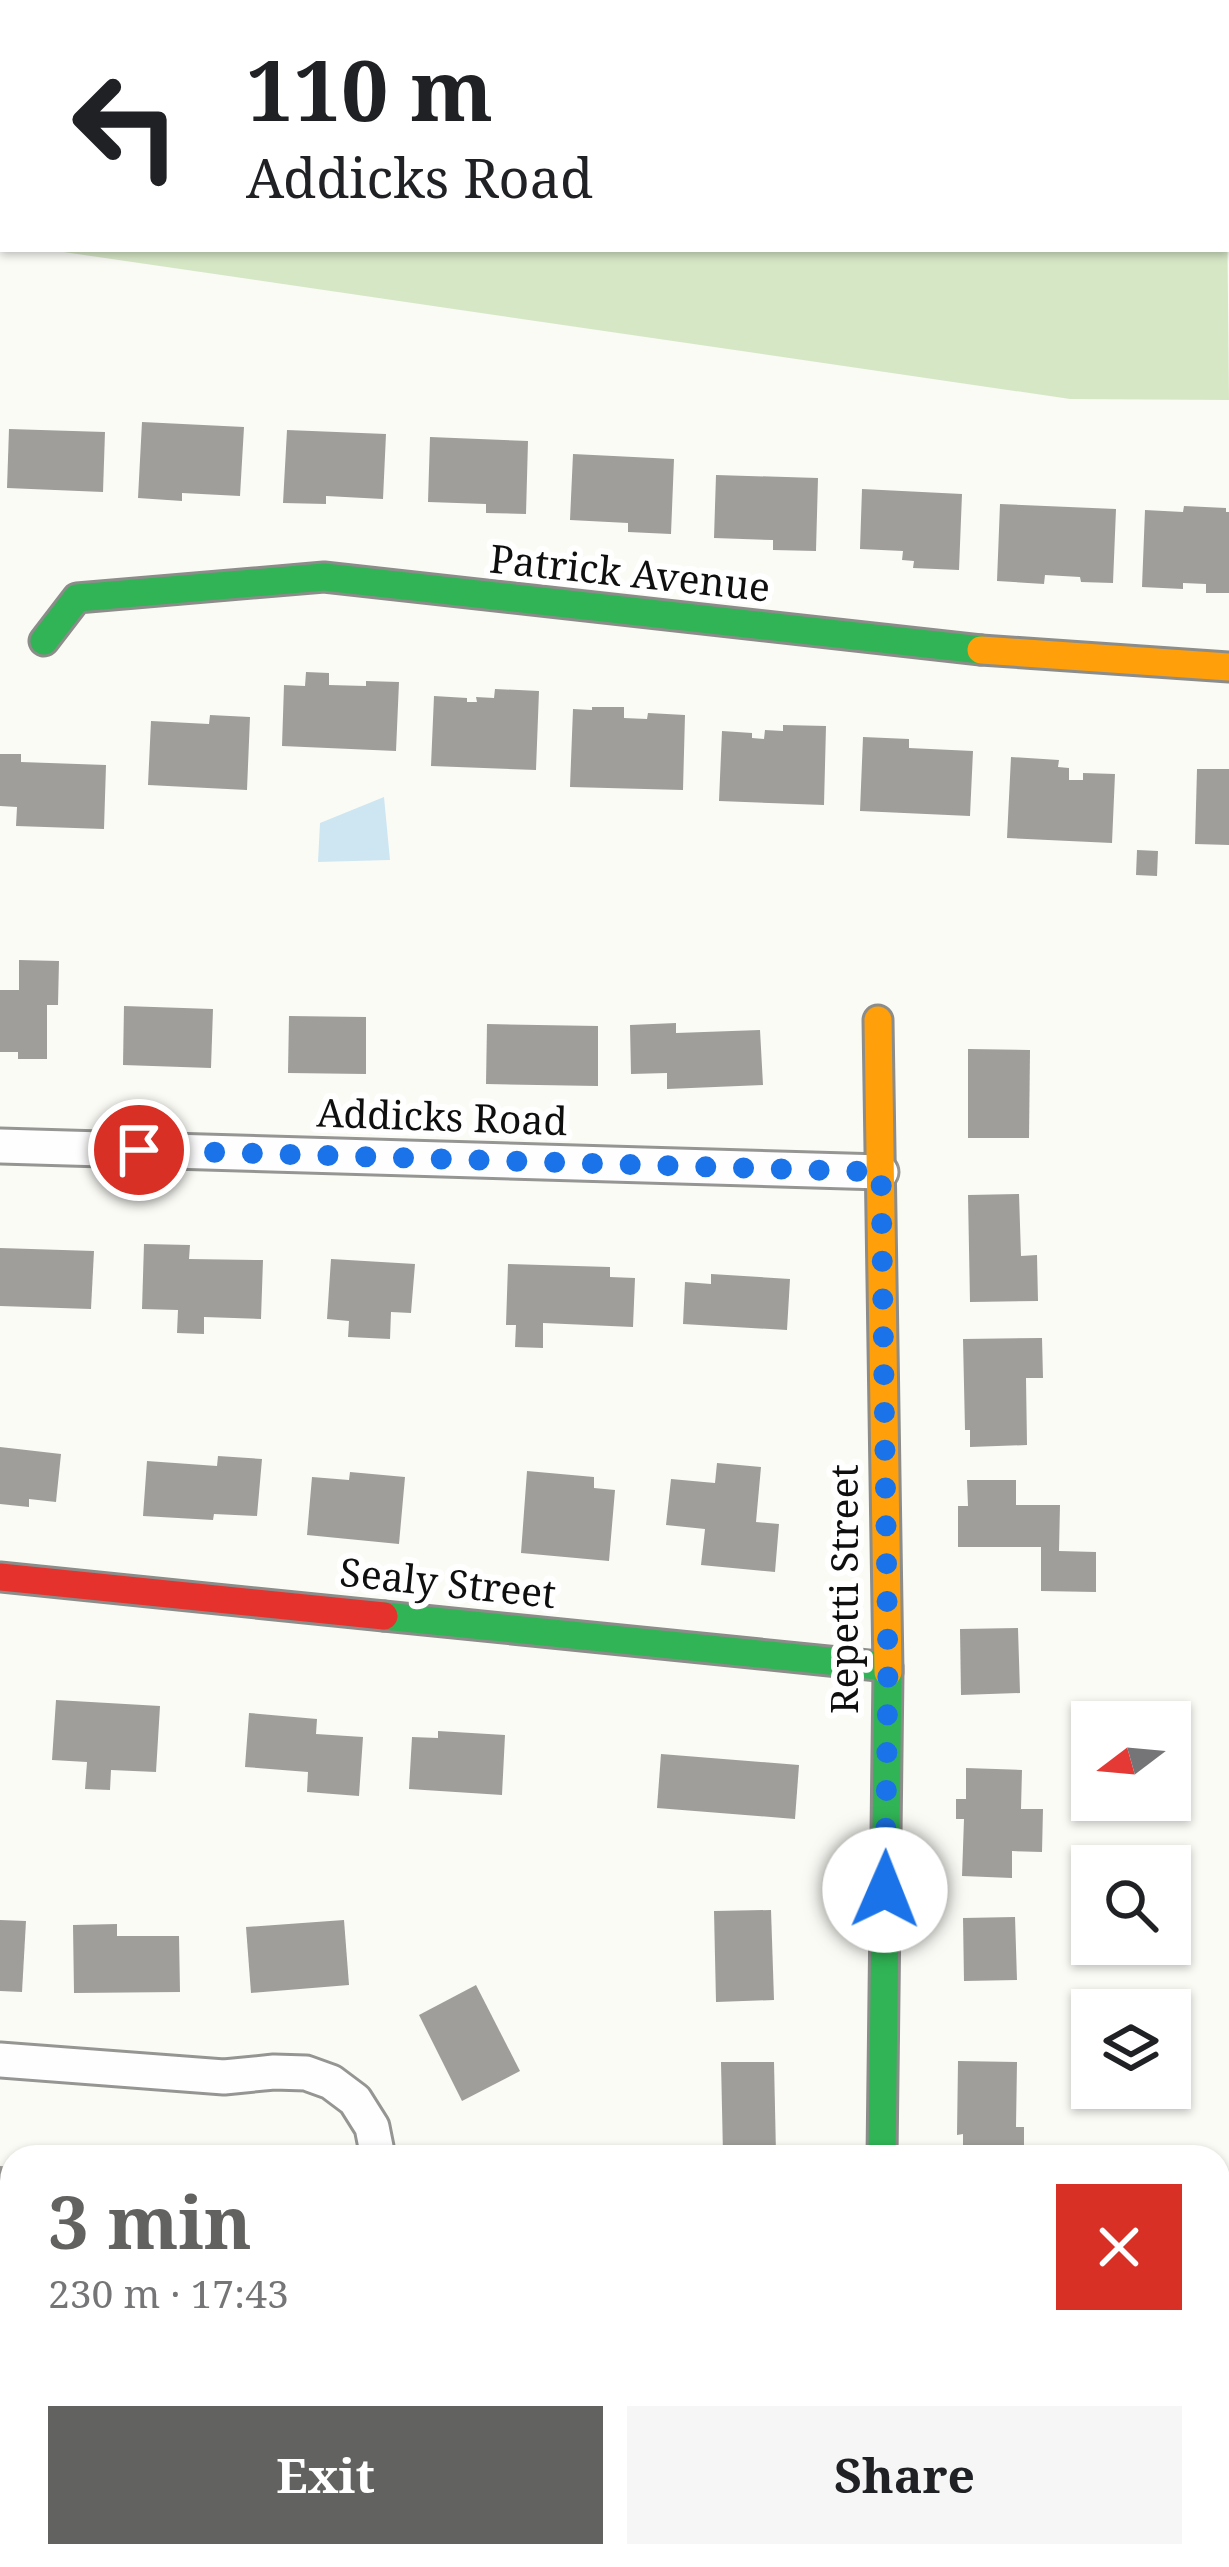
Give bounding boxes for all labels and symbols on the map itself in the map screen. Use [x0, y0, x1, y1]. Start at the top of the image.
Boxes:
street label: Patrick Avenue [487, 530, 773, 613]
street label: Addicks Road [316, 1085, 568, 1146]
pin [88, 1099, 190, 1201]
street label: Repetti Street [816, 1464, 869, 1714]
street label: Sealy Street [337, 1544, 559, 1619]
north arrow [1071, 1701, 1191, 1821]
position arrow [822, 1827, 948, 1953]

